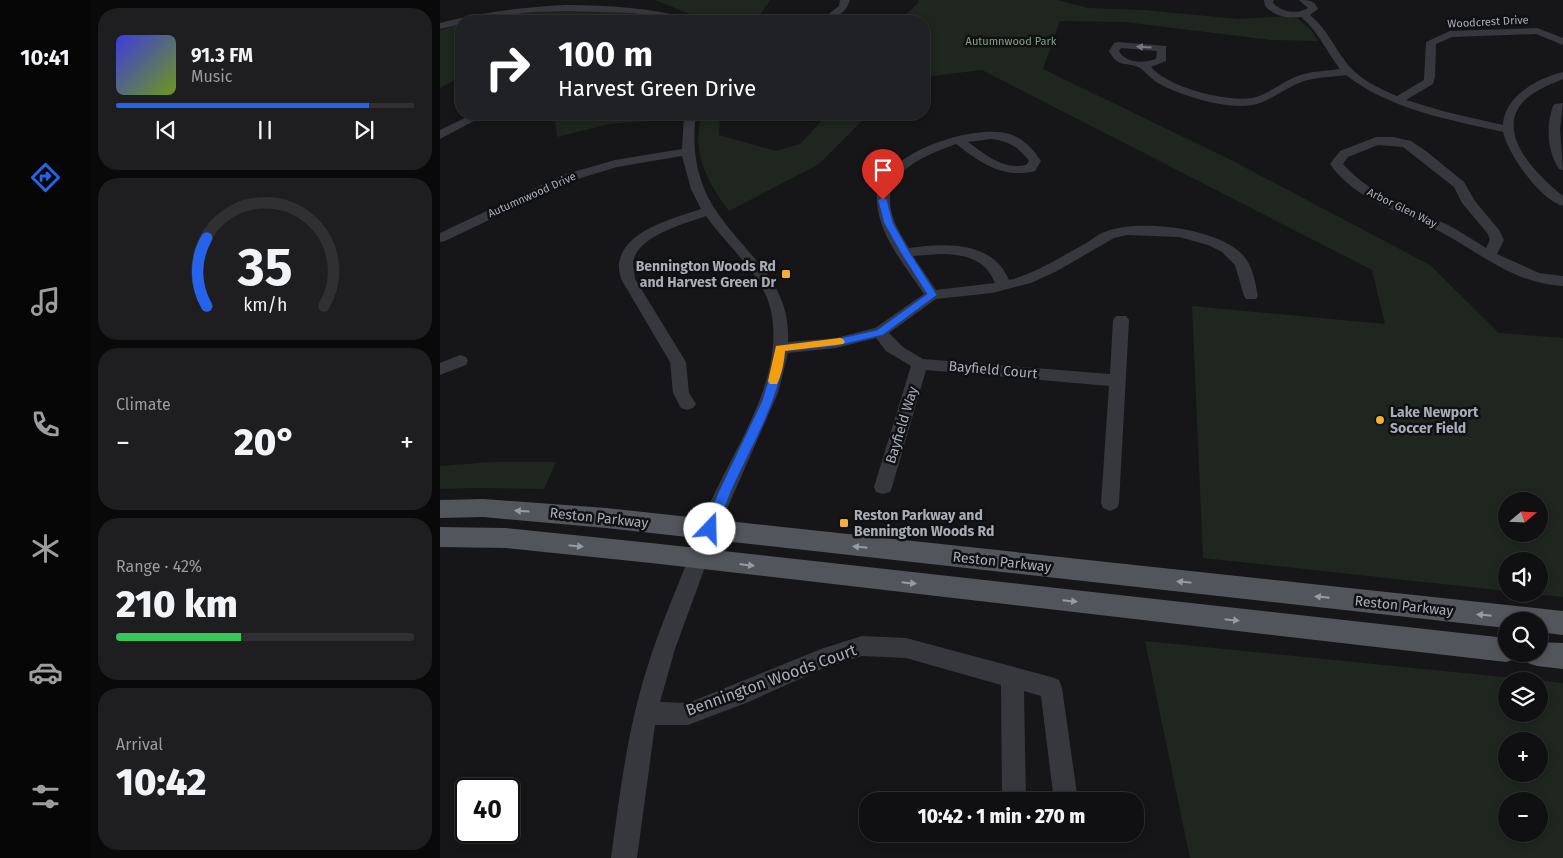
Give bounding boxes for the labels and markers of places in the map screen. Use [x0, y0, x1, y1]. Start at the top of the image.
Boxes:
pin [862, 149, 904, 200]
place label: Bennington Woods Rd and Harvest Green Dr [636, 258, 776, 291]
marker: Bennington Woods Rd and Harvest Green Dr [780, 268, 792, 280]
place label: Lake Newport Soccer Field [1390, 404, 1479, 437]
marker: Lake Newport Soccer Field [1374, 414, 1386, 426]
place label: Reston Parkway and Bennington Woods Rd [854, 507, 994, 540]
marker: Reston Parkway and Bennington Woods Rd [838, 517, 850, 529]

